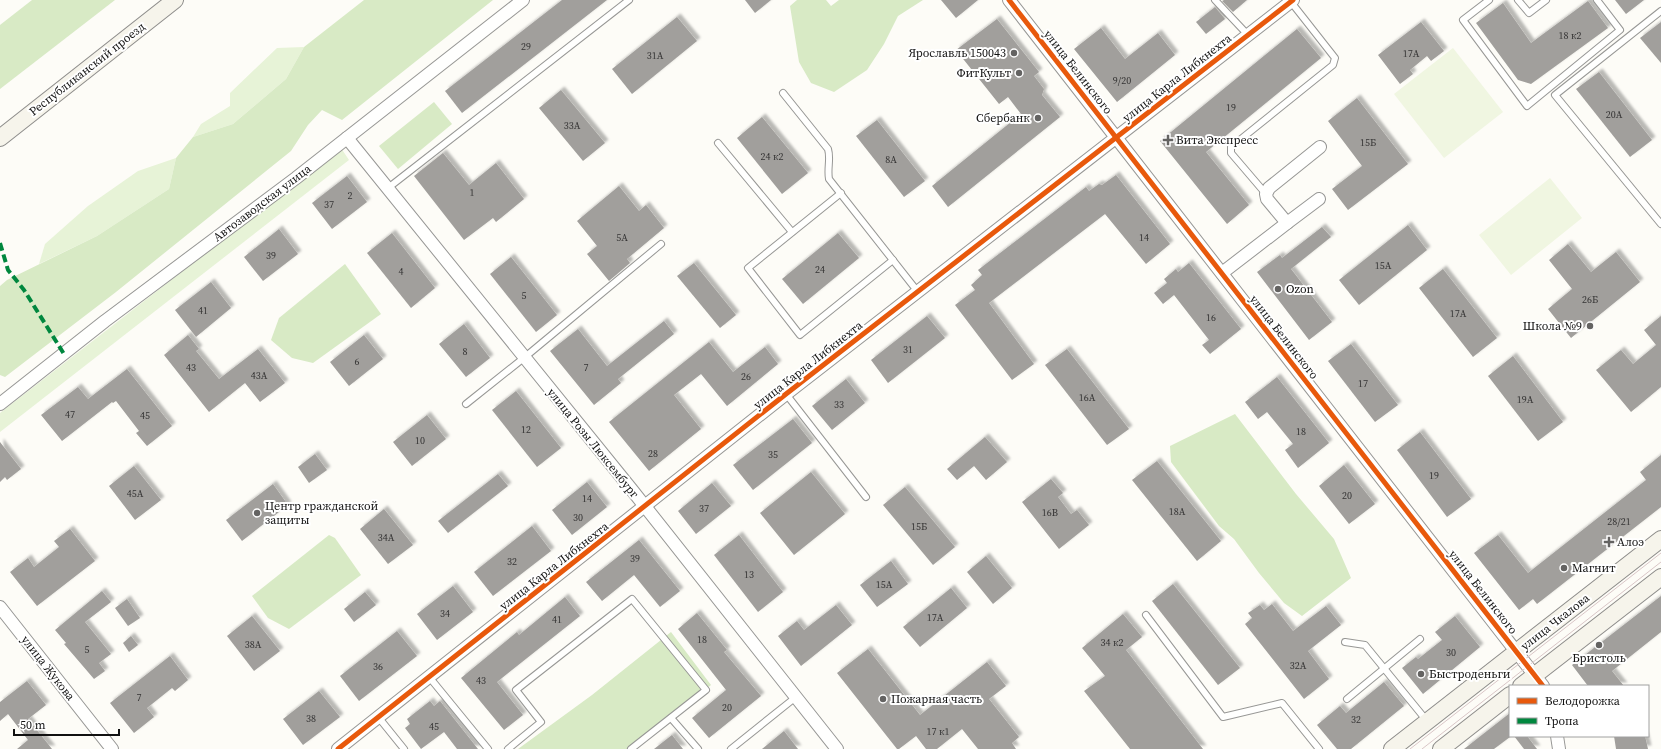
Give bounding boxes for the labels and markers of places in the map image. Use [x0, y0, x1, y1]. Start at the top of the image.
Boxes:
place label: Ярославль 150043 [908, 45, 1006, 61]
marker: Ярославль 150043 [1009, 48, 1019, 58]
place label: ФитКульт [957, 65, 1012, 81]
marker: ФитКульт [1014, 68, 1024, 78]
place label: Сбербанк [976, 110, 1030, 126]
marker: Сбербанк [1033, 113, 1043, 123]
place label: Вита Экспресс [1176, 132, 1258, 148]
marker: Вита Экспресс [1163, 135, 1173, 145]
place label: Ozon [1286, 281, 1314, 297]
marker: Ozon [1273, 284, 1283, 294]
place label: Школа №9 [1523, 318, 1582, 334]
marker: Школа №9 [1585, 321, 1595, 331]
place label: Центр гражданской защиты [265, 498, 379, 528]
marker: Центр гражданской защиты [252, 508, 262, 518]
place label: Алоэ [1617, 534, 1644, 550]
marker: Алоэ [1604, 537, 1614, 547]
place label: Магнит [1572, 560, 1616, 576]
marker: Магнит [1559, 563, 1569, 573]
marker: Бристоль [1594, 640, 1604, 650]
place label: Бристоль [1572, 650, 1626, 666]
place label: Быстроденьги [1429, 666, 1511, 682]
marker: Быстроденьги [1416, 669, 1426, 679]
place label: Пожарная часть [891, 691, 982, 707]
marker: Пожарная часть [878, 694, 888, 704]

